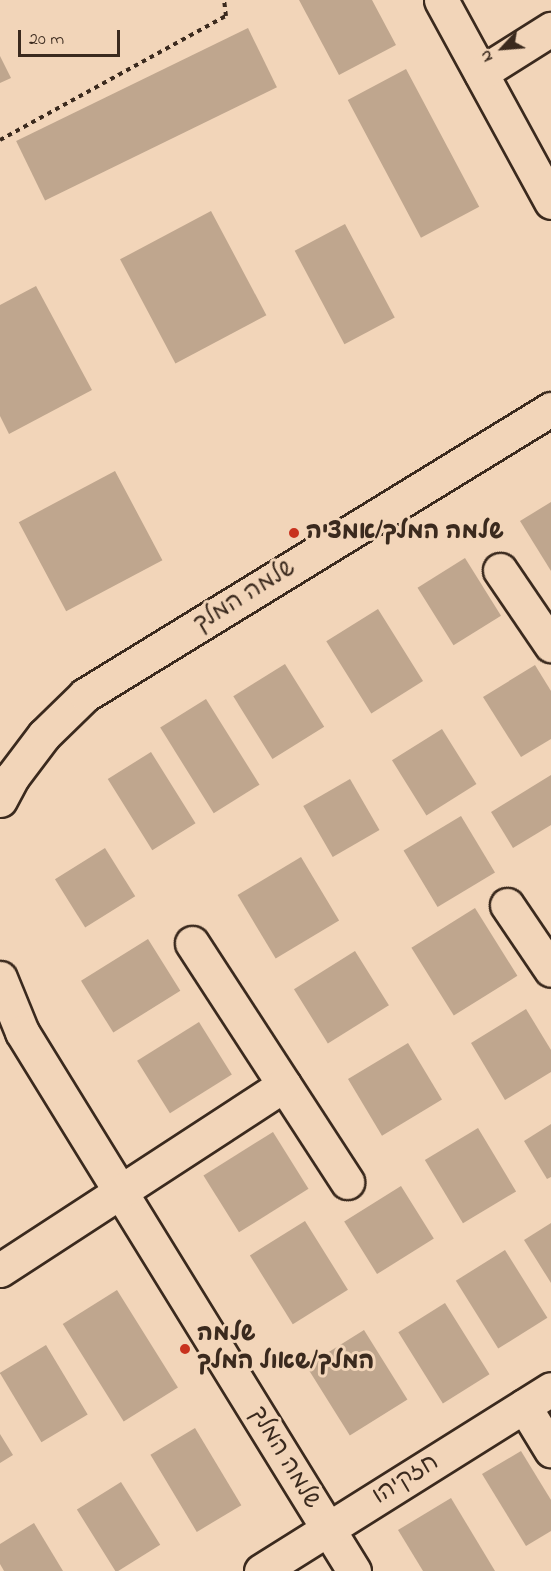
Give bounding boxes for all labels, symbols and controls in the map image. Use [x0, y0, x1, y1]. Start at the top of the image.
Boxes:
scale bar [21, 18, 123, 56]
north arrow [473, 18, 533, 78]
text: 20 m [29, 27, 64, 53]
text: N [474, 46, 500, 66]
place label: שלמה המלך/אמציה [306, 519, 504, 547]
marker: שלמה המלך/אמציה [287, 526, 301, 540]
street label: שלמה המלך [189, 555, 301, 639]
place label: שלמה המלך/שאול המלך [197, 1321, 374, 1377]
marker: שלמה המלך/שאול המלך [178, 1342, 192, 1356]
street label: שלמה המלך [242, 1402, 326, 1514]
street label: חזקיהו [368, 1449, 444, 1511]

